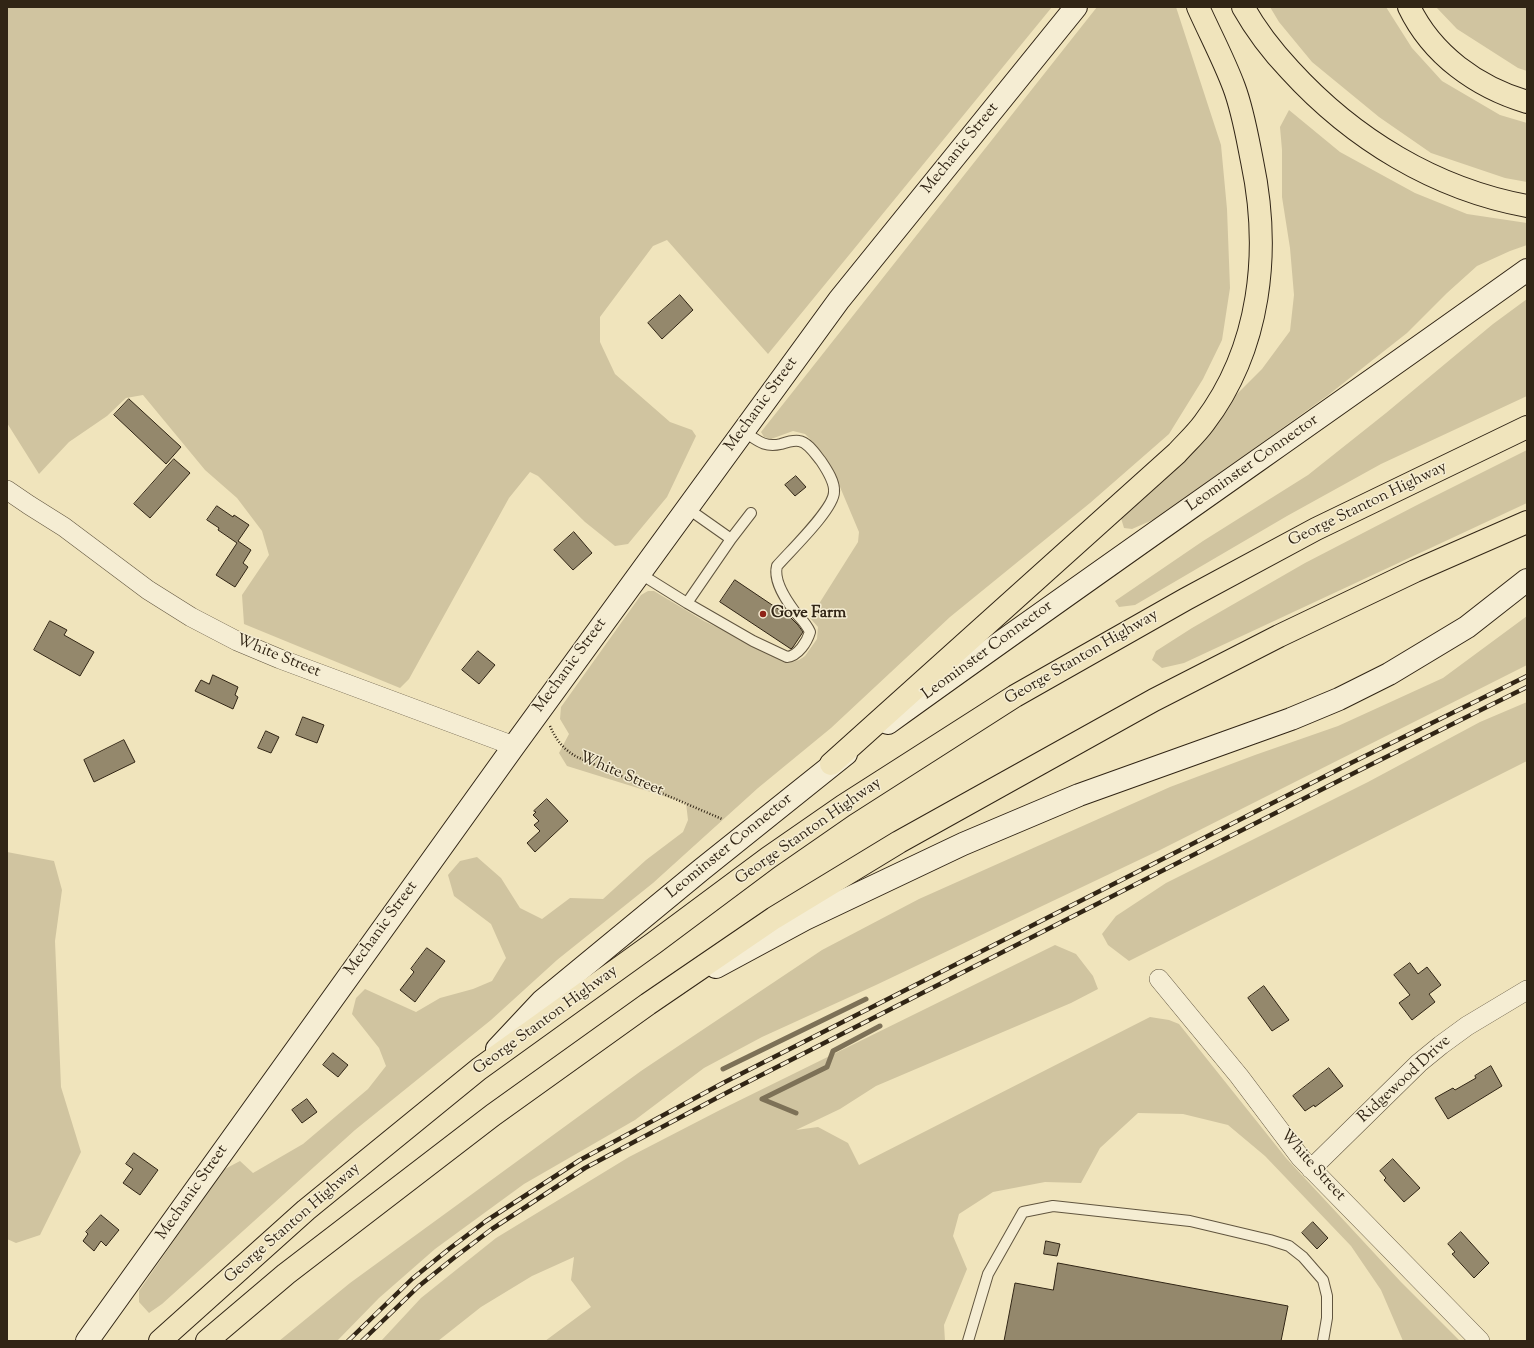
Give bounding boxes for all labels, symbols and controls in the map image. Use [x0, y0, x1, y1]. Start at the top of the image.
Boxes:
street label: Mechanic Street [918, 100, 1004, 198]
street label: Mechanic Street [721, 354, 803, 456]
street label: Leominster Connector [1183, 411, 1323, 517]
street label: George Stanton Highway [1286, 458, 1450, 552]
street label: Leominster Connector [919, 597, 1057, 705]
place label: Gove Farm [771, 604, 846, 624]
street label: George Stanton Highway [1002, 606, 1162, 710]
marker: Gove Farm [758, 609, 768, 619]
street label: Mechanic Street [530, 615, 612, 717]
street label: White Street [233, 631, 323, 683]
street label: White Street [576, 749, 666, 801]
street label: George Stanton Highway [732, 774, 886, 890]
street label: Leominster Connector [663, 790, 797, 904]
street label: Mechanic Street [341, 878, 423, 980]
street label: George Stanton Highway [470, 962, 622, 1080]
street label: Ridgewood Drive [1355, 1032, 1455, 1128]
street label: White Street [1275, 1126, 1349, 1206]
street label: Mechanic Street [153, 1142, 233, 1244]
street label: George Stanton Highway [221, 1160, 365, 1288]

